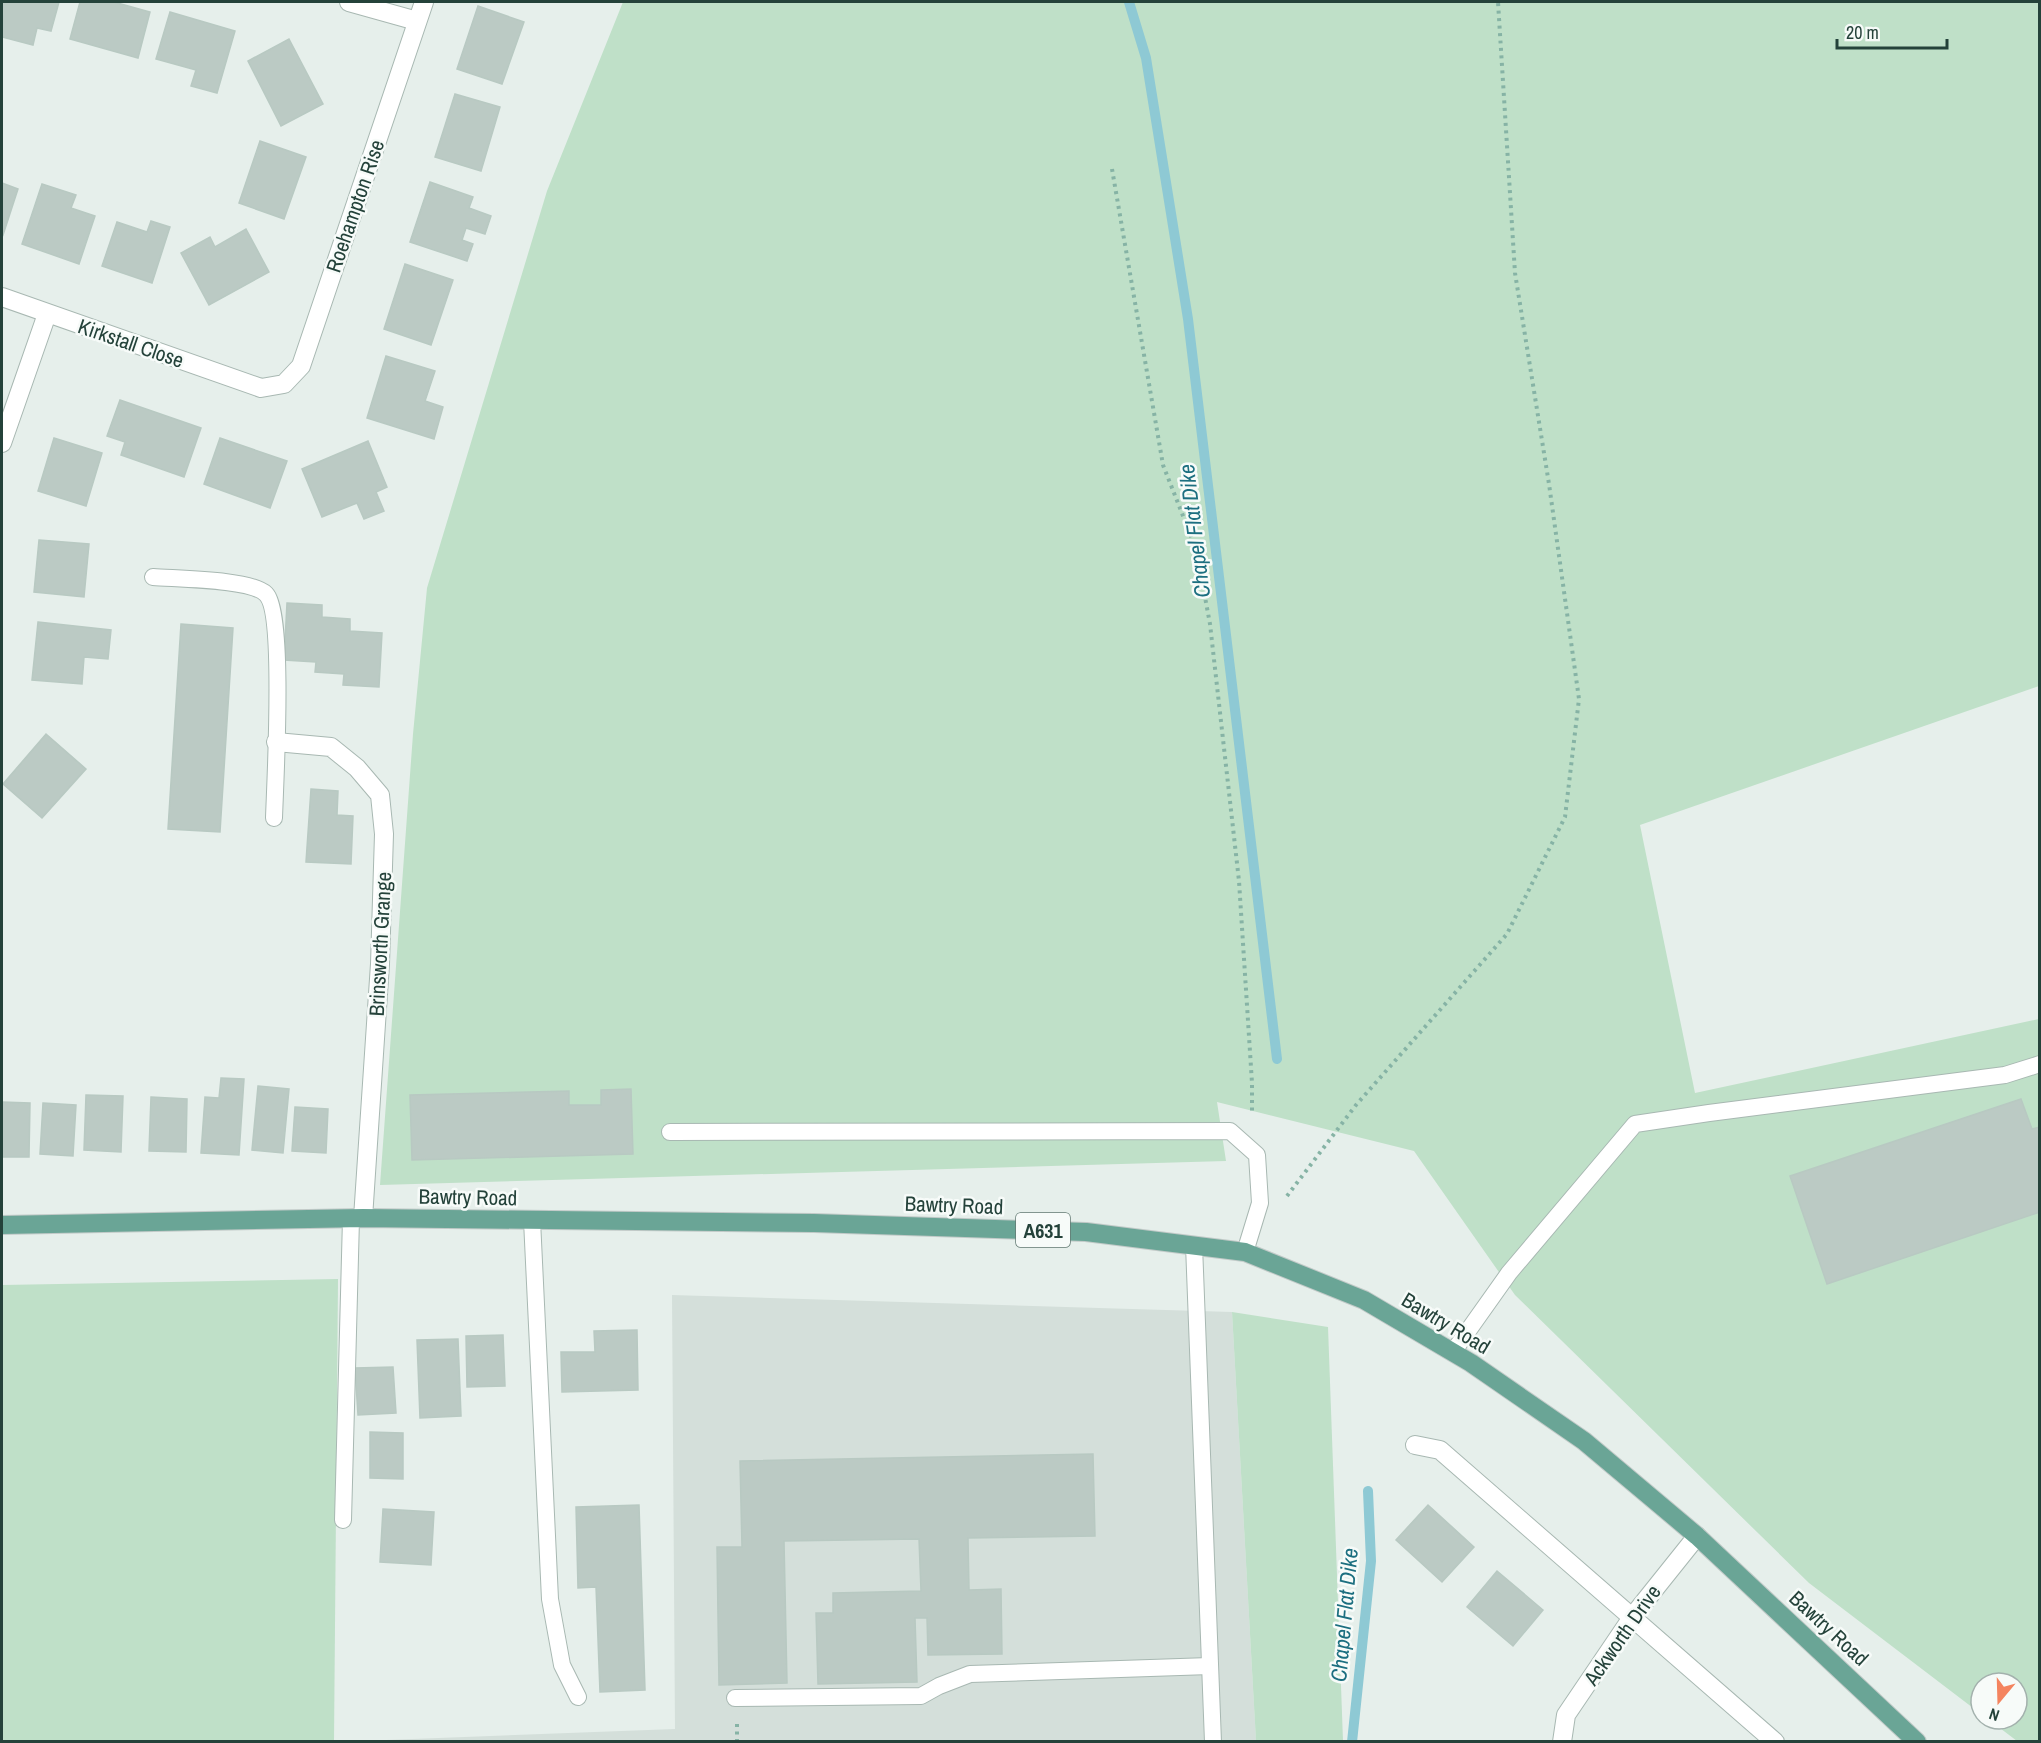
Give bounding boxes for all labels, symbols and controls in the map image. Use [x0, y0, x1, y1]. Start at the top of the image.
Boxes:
scale bar [1837, 12, 1946, 50]
text: 20 m [1846, 20, 1879, 45]
street label: Roehampton Rise [319, 136, 391, 276]
street label: Kirkstall Close [74, 311, 188, 375]
water label: Chapel Flat Dike [1171, 462, 1217, 600]
street label: Brinsworth Grange [362, 871, 398, 1017]
street label: Bawtry Road [418, 1182, 518, 1212]
street label: Bawtry Road [904, 1189, 1004, 1221]
road number: A631 [1016, 1213, 1070, 1247]
street label: Bawtry Road [1396, 1285, 1496, 1361]
water label: Chapel Flat Dike [1323, 1547, 1365, 1683]
street label: Ackworth Drive [1576, 1579, 1667, 1692]
street label: Bawtry Road [1783, 1584, 1875, 1672]
north arrow [1969, 1671, 2029, 1731]
text: N [1986, 1703, 2002, 1727]

